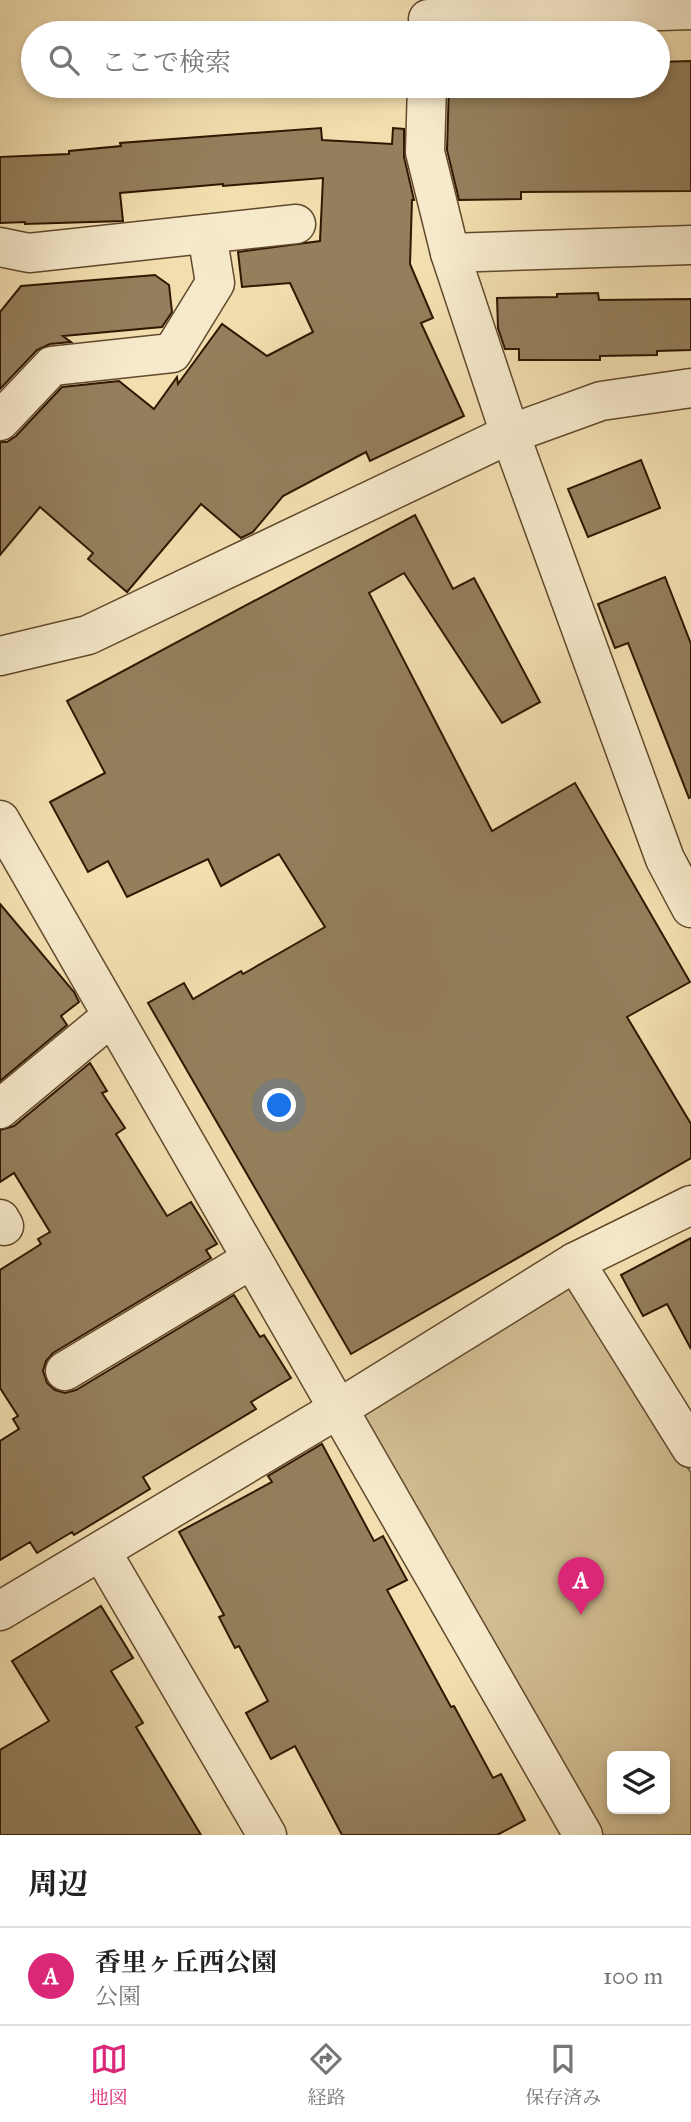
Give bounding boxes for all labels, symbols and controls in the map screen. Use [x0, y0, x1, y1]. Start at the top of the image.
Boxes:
search box [21, 21, 670, 98]
icon: search [45, 41, 83, 79]
text: ここで検索 [101, 46, 231, 78]
your location [262, 1088, 296, 1122]
pin: A [558, 1557, 604, 1615]
map controls [607, 1751, 670, 1814]
button: layers [607, 1751, 670, 1814]
text: 周辺 [28, 1866, 88, 1902]
text: 香里ヶ丘西公園 [95, 1946, 277, 1978]
text: A [43, 1962, 59, 1990]
text: 100 m [603, 1962, 663, 1990]
text: 公園 [95, 1982, 141, 2010]
tab: 地図 [90, 2040, 128, 2109]
tab: 経路 [307, 2040, 345, 2109]
tab: 保存済み [525, 2040, 601, 2109]

